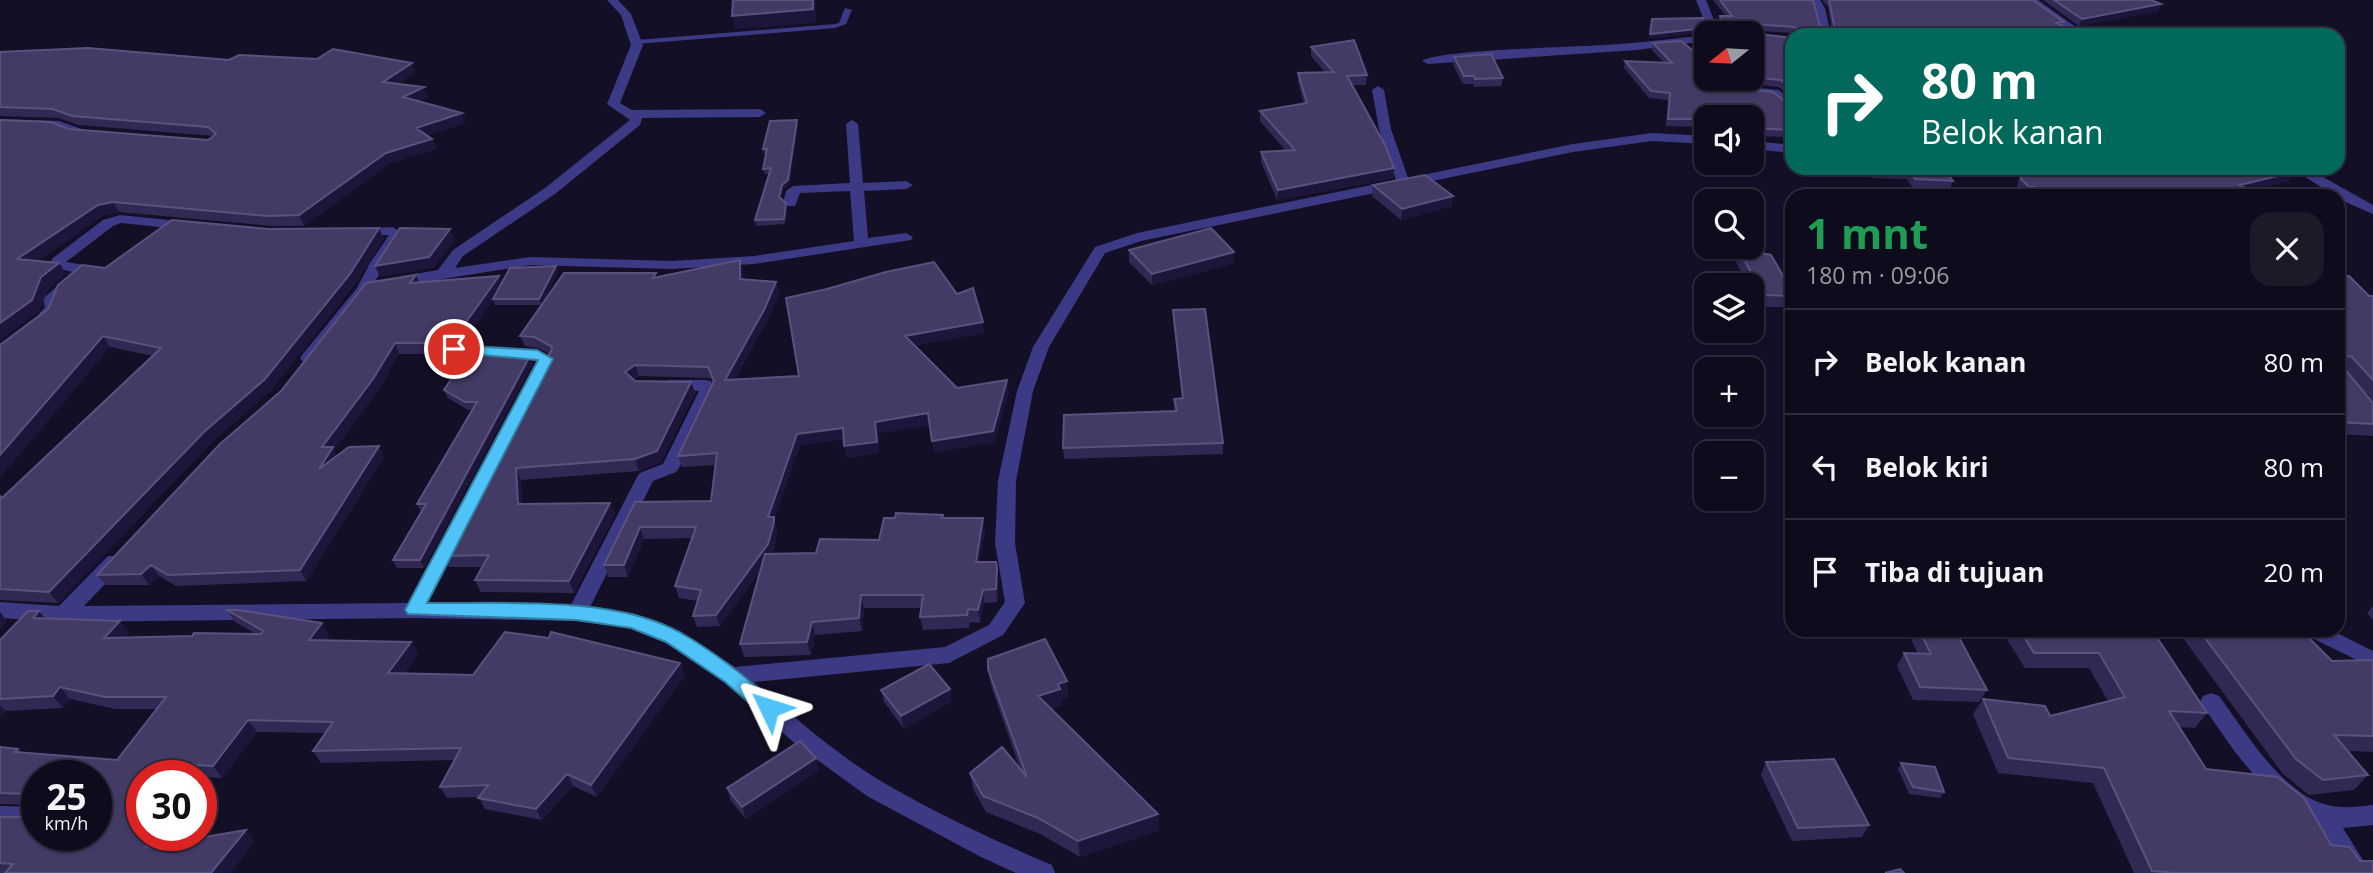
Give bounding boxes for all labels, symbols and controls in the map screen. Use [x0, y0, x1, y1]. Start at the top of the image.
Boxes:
north arrow [1694, 21, 1764, 91]
map controls [1694, 21, 1764, 511]
text: 80 m [1921, 47, 2038, 113]
icon: right [1806, 56, 1897, 147]
button: sound [1694, 105, 1764, 175]
text: Belok kanan [1921, 110, 2104, 153]
button: search [1694, 189, 1764, 259]
text: 1 mnt [1806, 204, 1928, 261]
button: close [2250, 212, 2324, 286]
text: 180 m · 09:06 [1806, 259, 1949, 291]
button: layers [1694, 273, 1764, 343]
pin [424, 319, 484, 379]
icon: arrive [435, 330, 473, 368]
icon: right [1806, 343, 1844, 381]
text: Belok kanan [1865, 344, 2026, 380]
text: 80 m [2263, 344, 2324, 380]
button: + [1694, 357, 1764, 427]
button: − [1694, 441, 1764, 511]
icon: left [1806, 448, 1844, 486]
text: Belok kiri [1865, 449, 1989, 485]
text: 80 m [2263, 449, 2324, 485]
icon: arrive [1806, 553, 1844, 591]
text: Tiba di tujuan [1865, 554, 2044, 590]
text: 20 m [2263, 554, 2324, 590]
position arrow [732, 671, 806, 745]
speed limit sign: 30 [126, 760, 217, 851]
text: 25 [46, 773, 87, 820]
text: km/h [45, 811, 88, 835]

